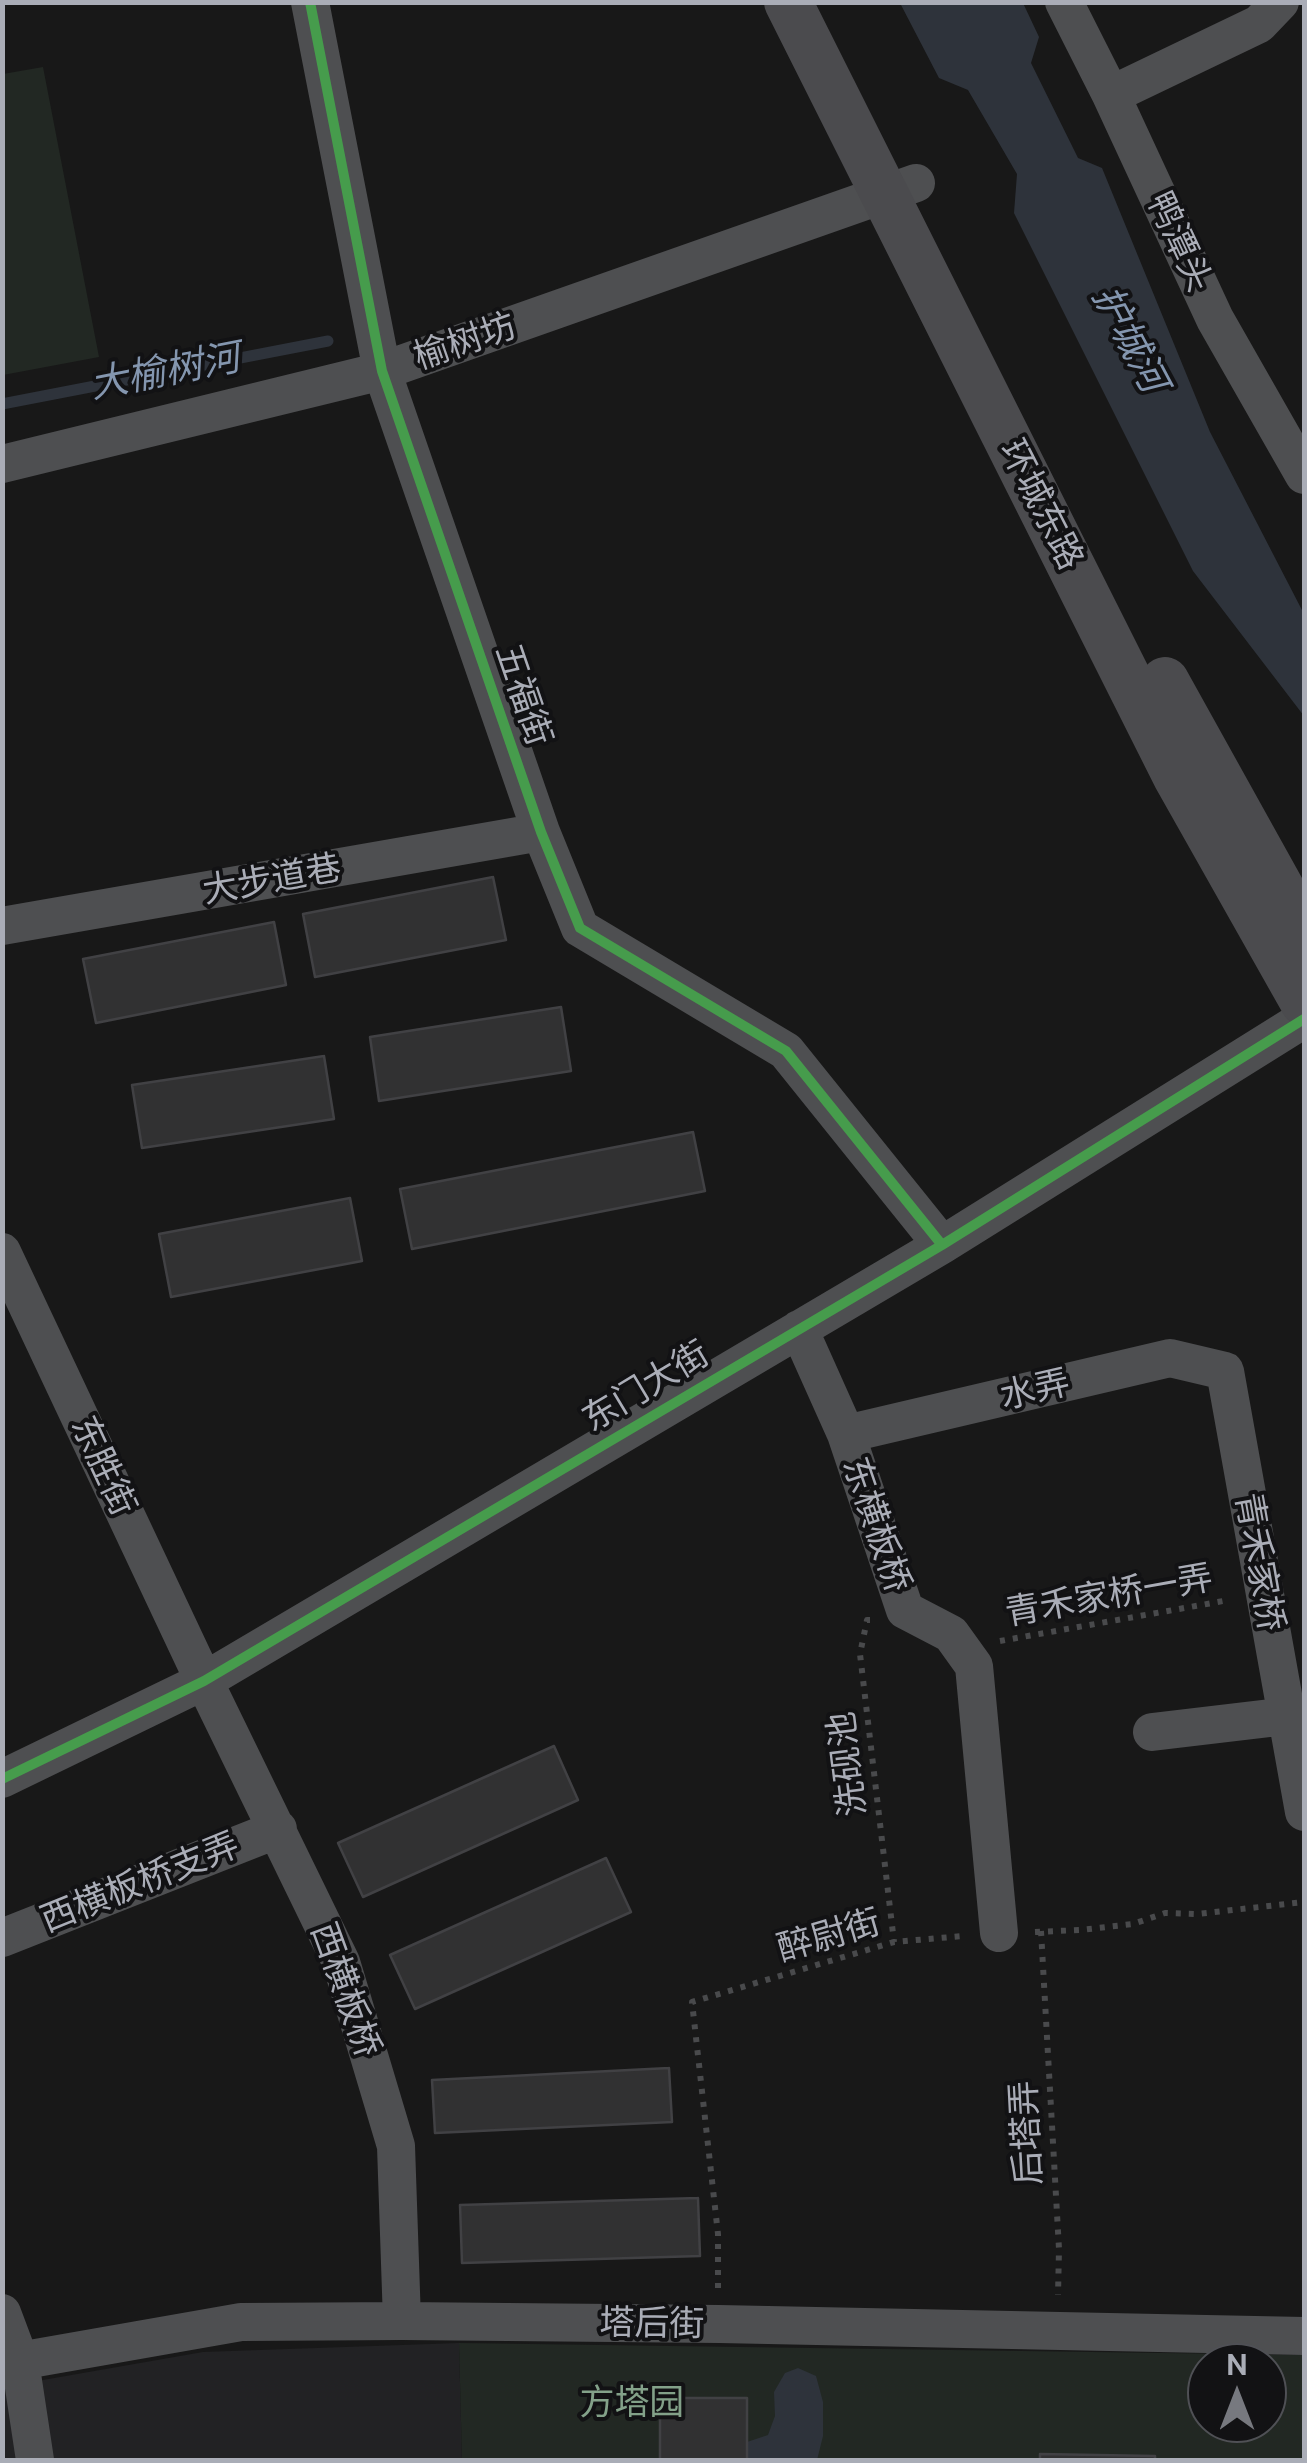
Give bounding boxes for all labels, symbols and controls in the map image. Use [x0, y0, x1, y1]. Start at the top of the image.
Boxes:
street label: 鸭潭头 [1138, 186, 1220, 298]
water label: 护城河 [1082, 278, 1176, 400]
street label: 榆树坊 [409, 305, 521, 379]
water label: 大榆树河 [86, 335, 244, 409]
street label: 环城东路 [991, 433, 1091, 577]
street label: 五福街 [486, 639, 560, 751]
street label: 大步道巷 [199, 847, 345, 913]
street label: 东门大街 [575, 1333, 717, 1441]
street label: 水弄 [996, 1362, 1074, 1418]
street label: 东胜街 [62, 1410, 144, 1522]
street label: 东横板桥 [833, 1452, 919, 1598]
street label: 青禾家桥 [1226, 1489, 1292, 1635]
street label: 青禾家桥一弄 [1002, 1557, 1216, 1635]
street label: 洗砚池 [821, 1709, 875, 1819]
street label: 西横板桥支弄 [35, 1824, 245, 1942]
street label: 醉尉街 [773, 1901, 885, 1971]
street label: 西横板桥 [301, 1917, 389, 2063]
street label: 后塔弄 [1003, 2079, 1051, 2187]
street label: 塔后街 [599, 2302, 705, 2346]
north arrow [1187, 2343, 1287, 2443]
text: N [1226, 2348, 1248, 2381]
park label: 方塔园 [580, 2382, 684, 2424]

